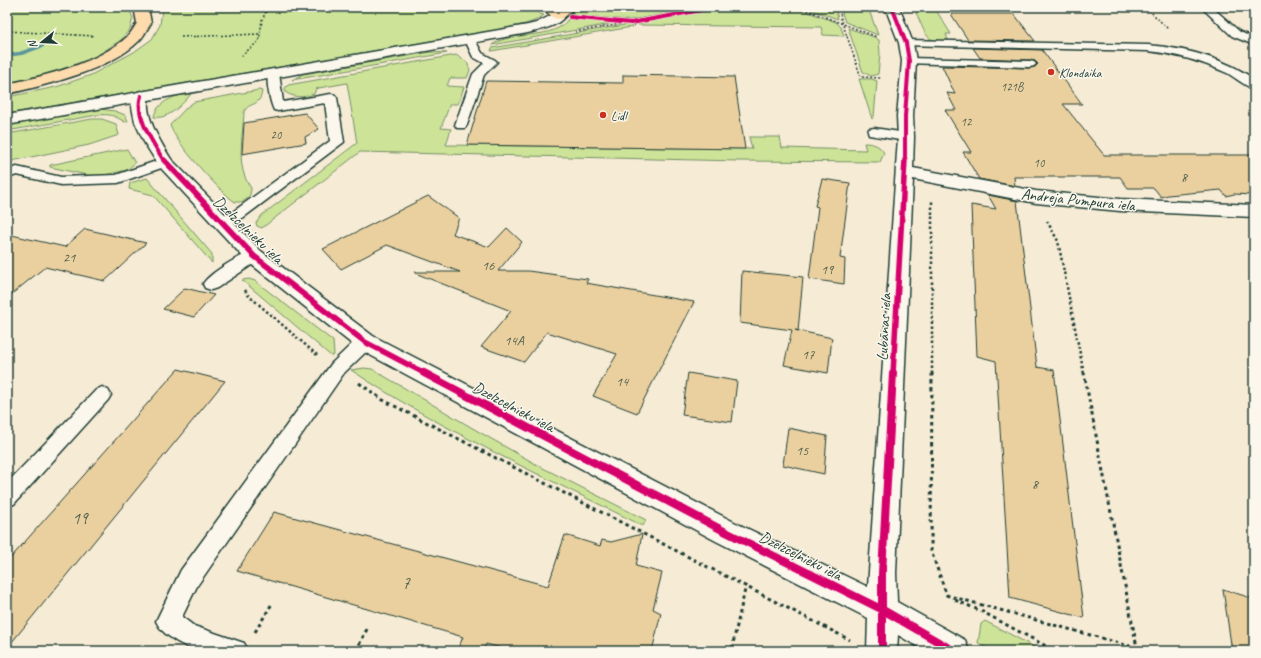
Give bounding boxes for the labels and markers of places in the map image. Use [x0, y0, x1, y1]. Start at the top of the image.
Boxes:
place label: Klondaika [1059, 65, 1103, 81]
marker: Klondaika [1046, 67, 1056, 77]
place label: Lidl [611, 108, 629, 124]
marker: Lidl [598, 110, 608, 120]

